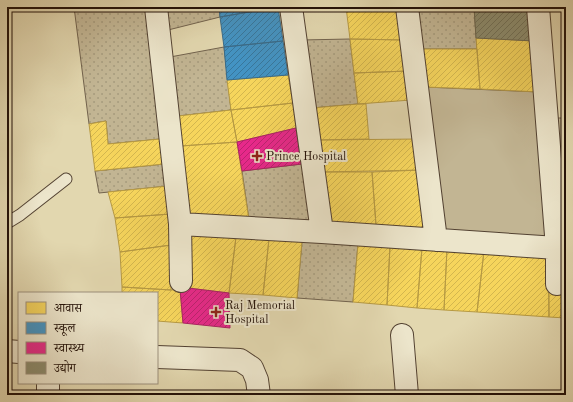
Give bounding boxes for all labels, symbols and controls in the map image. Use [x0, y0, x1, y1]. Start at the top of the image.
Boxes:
marker: Prince Hospital [251, 150, 263, 162]
place label: Prince Hospital [266, 151, 346, 163]
legend [18, 292, 158, 384]
place label: Raj Memorial Hospital [225, 300, 295, 326]
text: आवास [54, 303, 83, 315]
marker: Raj Memorial Hospital [210, 306, 222, 318]
text: स्कूल [53, 323, 77, 336]
text: स्वास्थ्य [53, 343, 85, 355]
text: उद्योग [53, 360, 77, 375]

